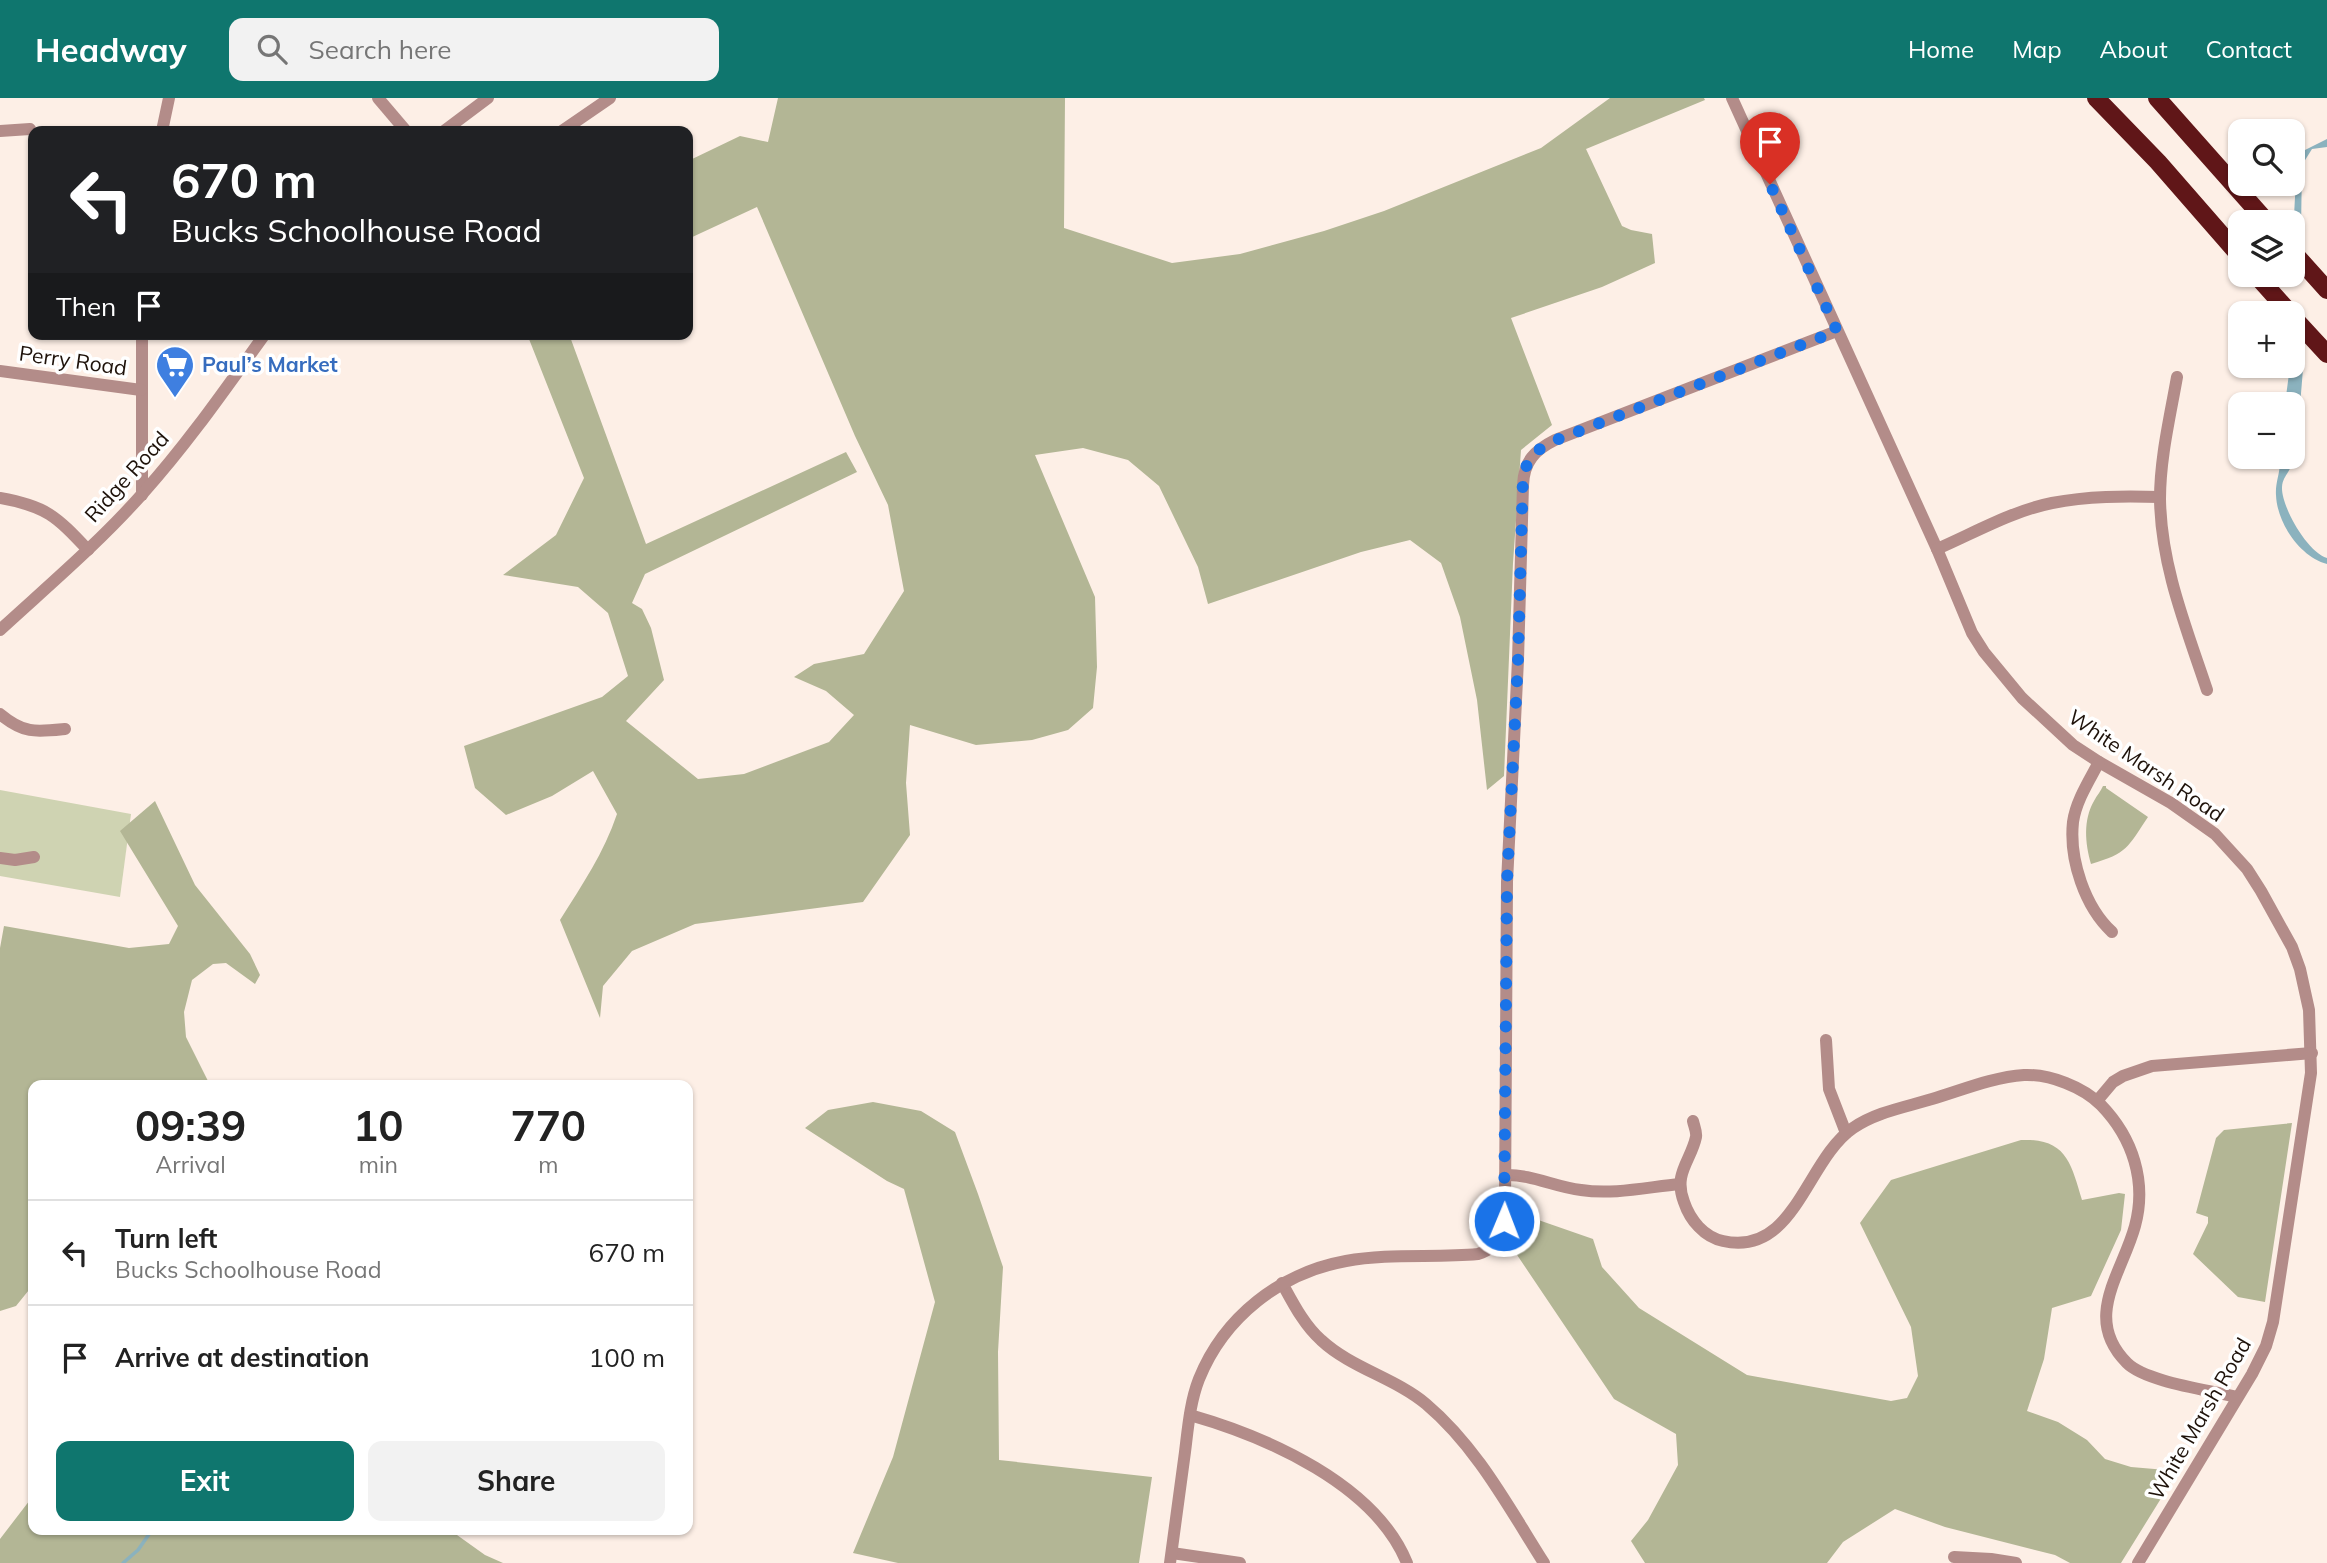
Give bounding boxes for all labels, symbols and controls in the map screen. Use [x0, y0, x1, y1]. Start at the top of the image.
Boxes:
search box [229, 18, 719, 81]
text: Headway [35, 29, 187, 70]
icon: search [253, 30, 291, 68]
text: Search here [309, 33, 451, 66]
text: Home [1908, 34, 1974, 64]
text: Map [2012, 34, 2062, 64]
text: About [2100, 34, 2168, 64]
text: Contact [2206, 34, 2292, 64]
pin [1740, 112, 1800, 184]
map controls [2228, 119, 2305, 469]
button: search [2228, 119, 2305, 196]
icon: arrive [1751, 123, 1789, 161]
text: 670 m [171, 149, 317, 210]
icon: left [56, 154, 147, 245]
text: Bucks Schoolhouse Road [171, 210, 542, 250]
button: layers [2228, 210, 2305, 287]
icon: arrive [130, 287, 168, 325]
text: Then [56, 290, 116, 323]
button: + [2228, 301, 2305, 378]
street label: Perry Road [18, 340, 129, 380]
supermarket icon: Paul’s Market [154, 344, 196, 399]
place label: Paul’s Market [202, 351, 338, 377]
button: − [2228, 392, 2305, 469]
street label: Ridge Road [79, 426, 174, 527]
street label: White Marsh Road [2064, 703, 2230, 827]
text: 09:39 [135, 1099, 246, 1152]
text: 10 [353, 1099, 404, 1152]
text: 770 [510, 1099, 586, 1152]
text: Arrival [155, 1150, 226, 1179]
text: min [359, 1150, 398, 1179]
text: m [538, 1150, 558, 1179]
position arrow [1467, 1184, 1541, 1258]
text: Turn left [115, 1222, 217, 1255]
icon: left [56, 1234, 94, 1272]
text: 670 m [589, 1236, 665, 1269]
text: Bucks Schoolhouse Road [115, 1255, 381, 1284]
street label: White Marsh Road [2142, 1333, 2256, 1504]
icon: arrive [56, 1339, 94, 1377]
text: Arrive at destination [115, 1341, 370, 1374]
text: 100 m [589, 1341, 665, 1374]
button: Exit [56, 1441, 354, 1521]
button: Share [368, 1441, 665, 1521]

